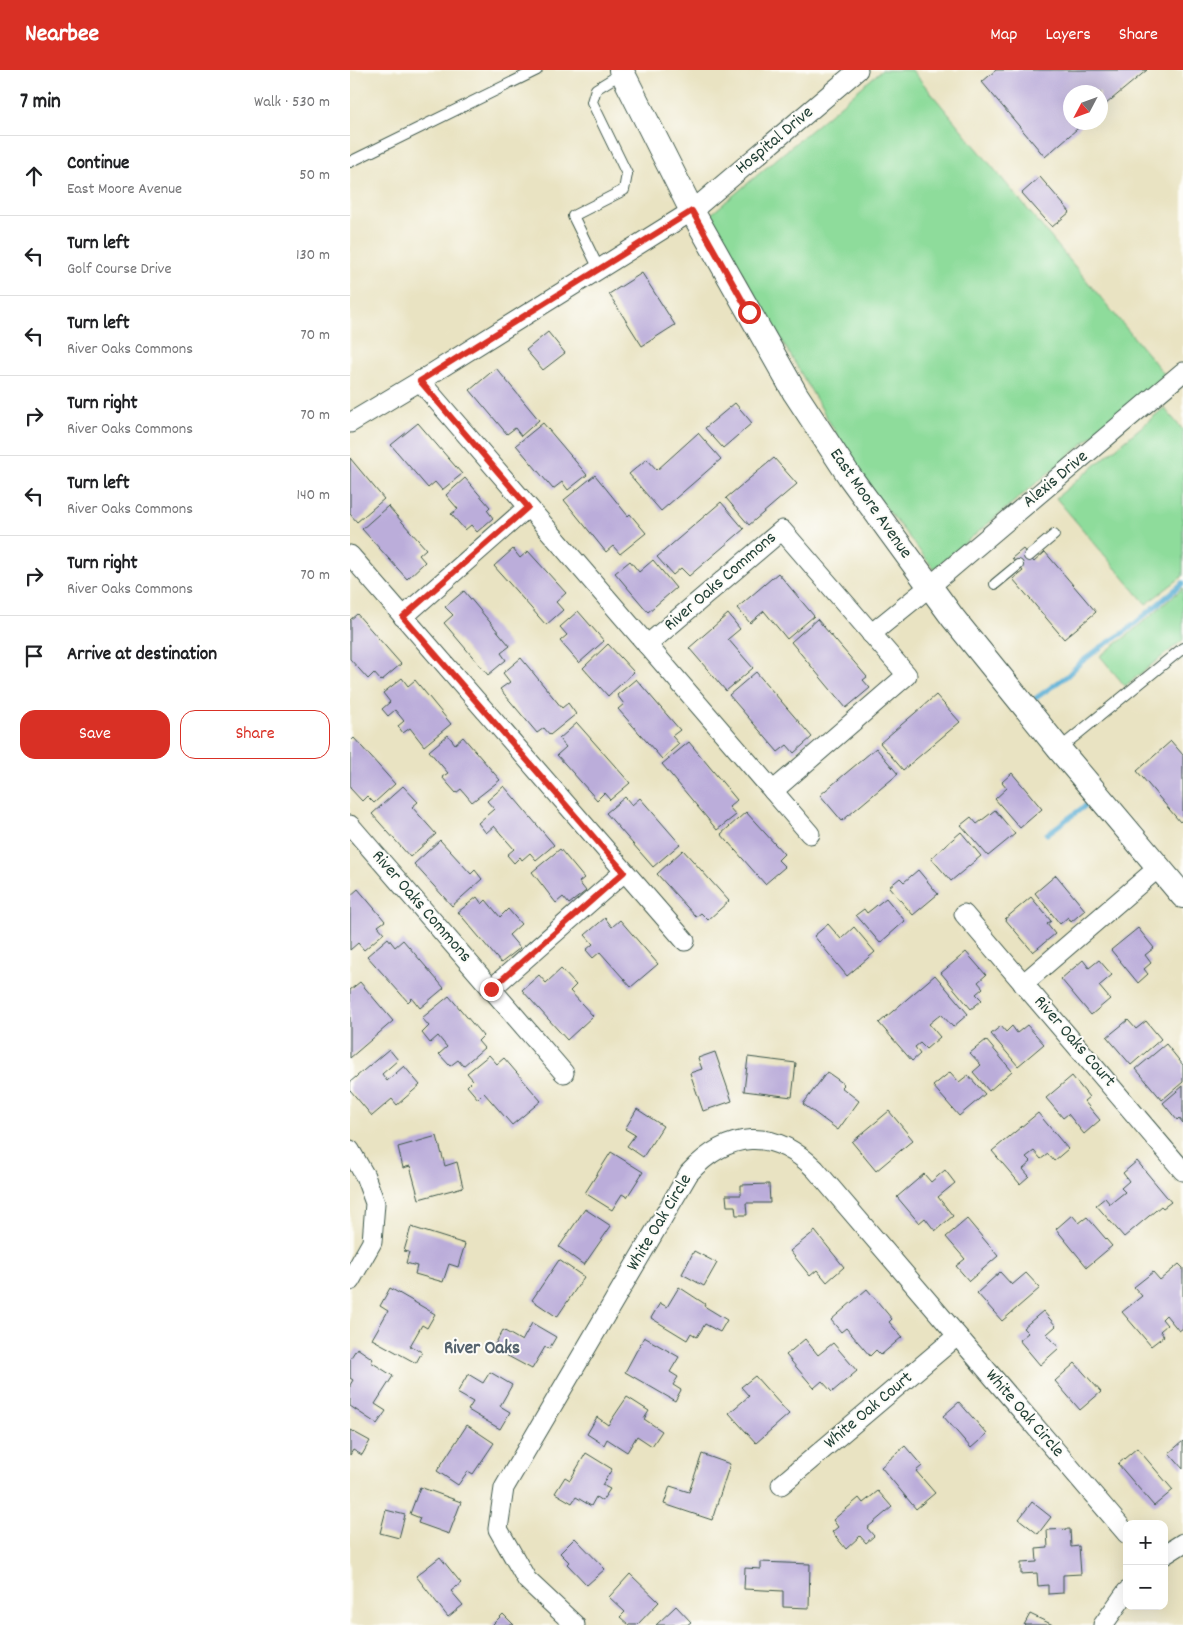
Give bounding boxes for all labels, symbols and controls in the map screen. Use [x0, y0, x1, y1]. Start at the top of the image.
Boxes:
text: Nearbee [25, 18, 99, 52]
text: Map [990, 23, 1017, 48]
text: Layers [1045, 23, 1091, 48]
text: Share [1119, 23, 1158, 48]
north arrow [1063, 85, 1108, 130]
text: 7 min [20, 88, 61, 118]
text: Walk · 530 m [254, 91, 330, 114]
street label: Hospital Drive [731, 101, 819, 181]
text: Continue [67, 151, 129, 178]
icon: ahead [20, 162, 48, 190]
text: 50 m [299, 164, 330, 187]
text: East Moore Avenue [67, 178, 182, 201]
text: Turn left [67, 231, 130, 258]
icon: left [20, 242, 48, 270]
text: 130 m [296, 244, 330, 267]
text: Golf Course Drive [67, 258, 171, 281]
route start [738, 301, 761, 324]
text: Turn left [67, 311, 130, 338]
icon: left [20, 322, 48, 350]
text: 70 m [300, 324, 330, 347]
text: River Oaks Commons [67, 338, 193, 361]
text: Turn right [67, 391, 138, 418]
icon: right [20, 402, 48, 430]
text: 70 m [300, 404, 330, 427]
text: River Oaks Commons [67, 418, 193, 441]
street label: East Moore Avenue [823, 444, 917, 564]
street label: Alexis Drive [1018, 445, 1094, 515]
text: Turn left [67, 471, 130, 498]
icon: left [20, 482, 48, 510]
text: 140 m [296, 484, 330, 507]
text: River Oaks Commons [67, 498, 193, 521]
street label: River Oaks Commons [659, 526, 783, 638]
text: Turn right [67, 551, 138, 578]
icon: right [20, 562, 48, 590]
text: 70 m [300, 564, 330, 587]
text: River Oaks Commons [67, 578, 193, 601]
icon: arrive [20, 642, 48, 670]
text: Arrive at destination [67, 642, 217, 669]
button: Save [20, 710, 170, 759]
button: Share [180, 710, 330, 759]
street label: River Oaks Commons [365, 845, 477, 969]
route end [480, 978, 503, 1001]
street label: River Oaks Court [1027, 991, 1121, 1094]
street label: White Oak Circle [621, 1170, 699, 1276]
district label: River Oaks [444, 1336, 520, 1363]
street label: White Oak Circle [979, 1365, 1069, 1463]
street label: White Oak Court [819, 1366, 919, 1456]
map controls [1123, 1520, 1168, 1610]
button: + [1123, 1520, 1168, 1565]
button: − [1123, 1565, 1168, 1610]

